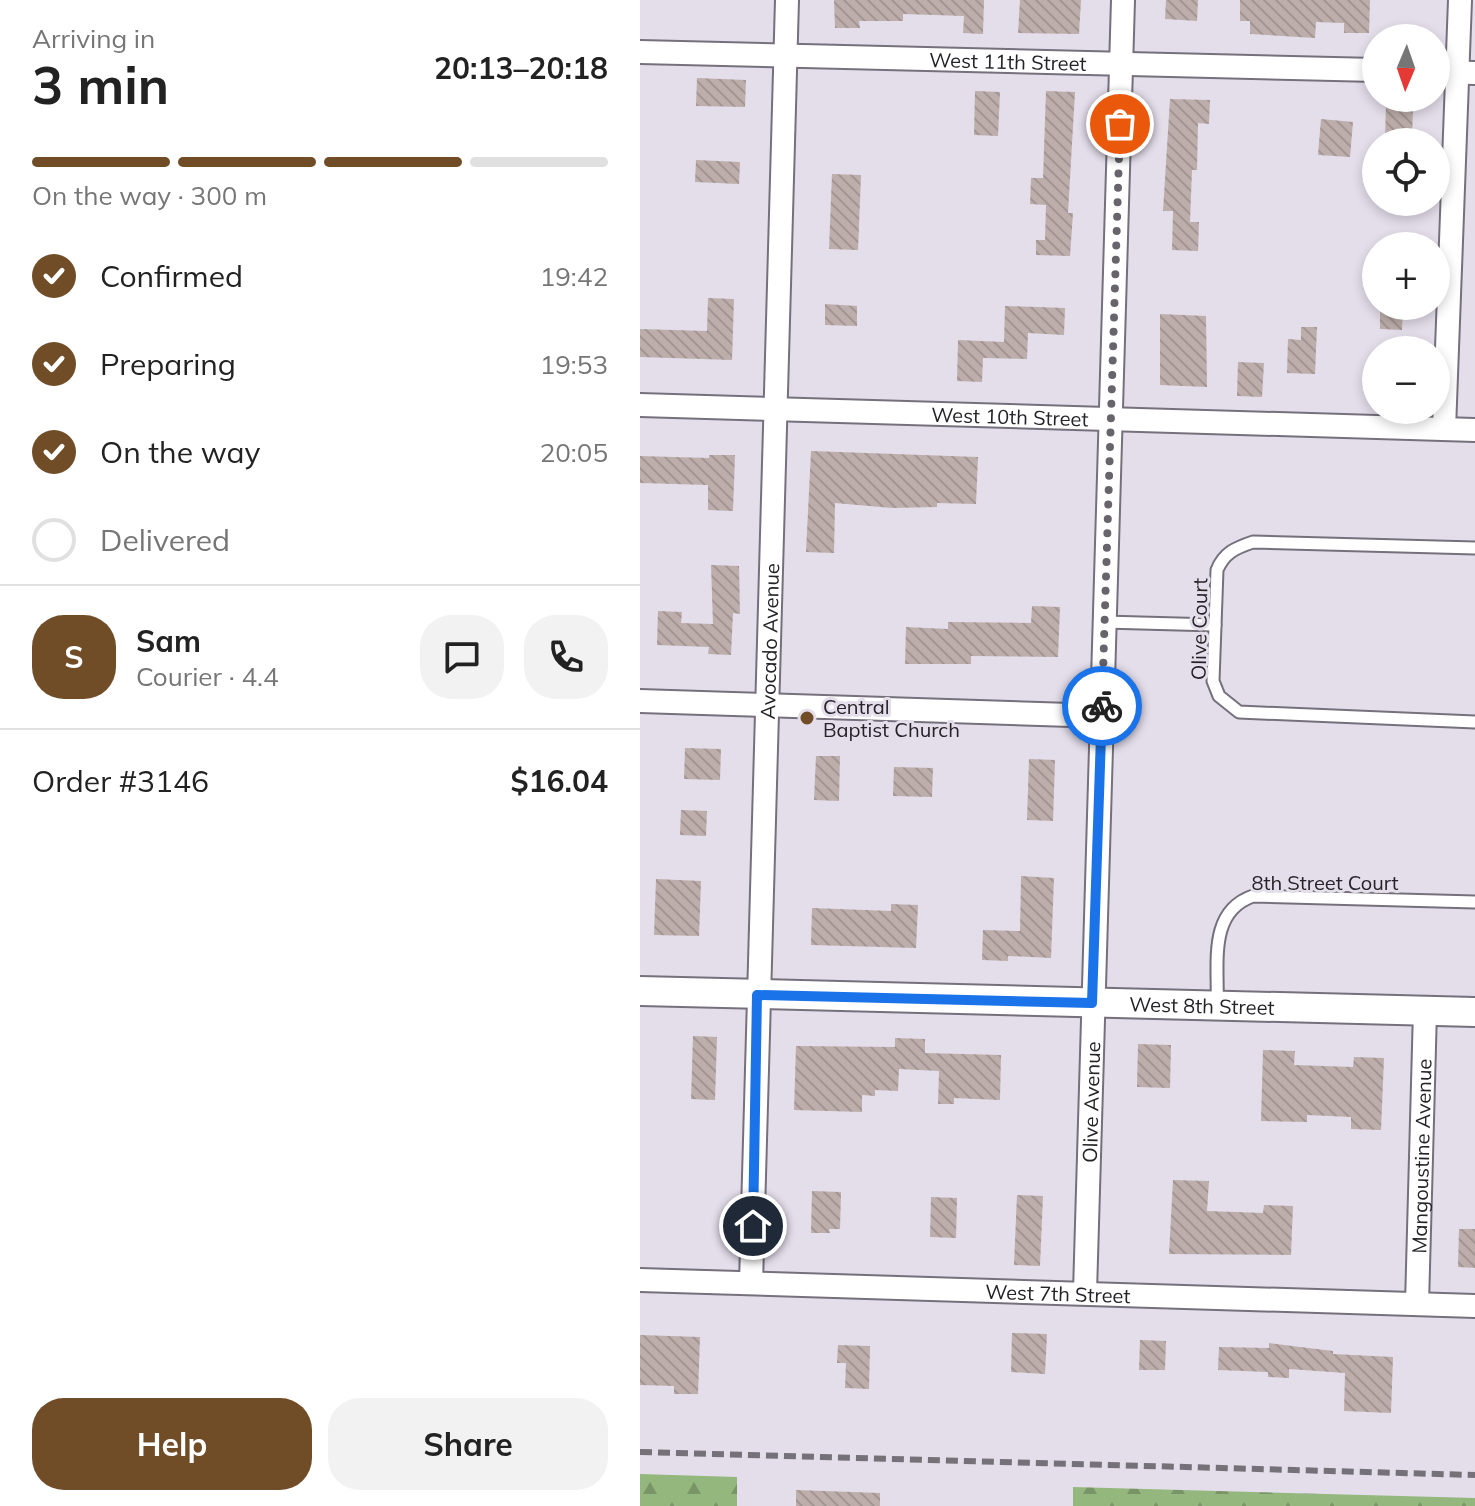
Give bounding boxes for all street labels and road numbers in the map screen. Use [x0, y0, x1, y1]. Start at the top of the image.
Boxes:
street label: West 11th Street [929, 47, 1087, 75]
street label: West 10th Street [931, 401, 1089, 431]
street label: Avocado Avenue [754, 563, 784, 720]
street label: Olive Court [1186, 578, 1212, 680]
street label: 8th Street Court [1251, 870, 1399, 895]
street label: West 8th Street [1129, 991, 1275, 1019]
street label: Olive Avenue [1076, 1041, 1105, 1163]
street label: Mangoustine Avenue [1406, 1058, 1436, 1254]
street label: West 7th Street [985, 1278, 1131, 1308]

